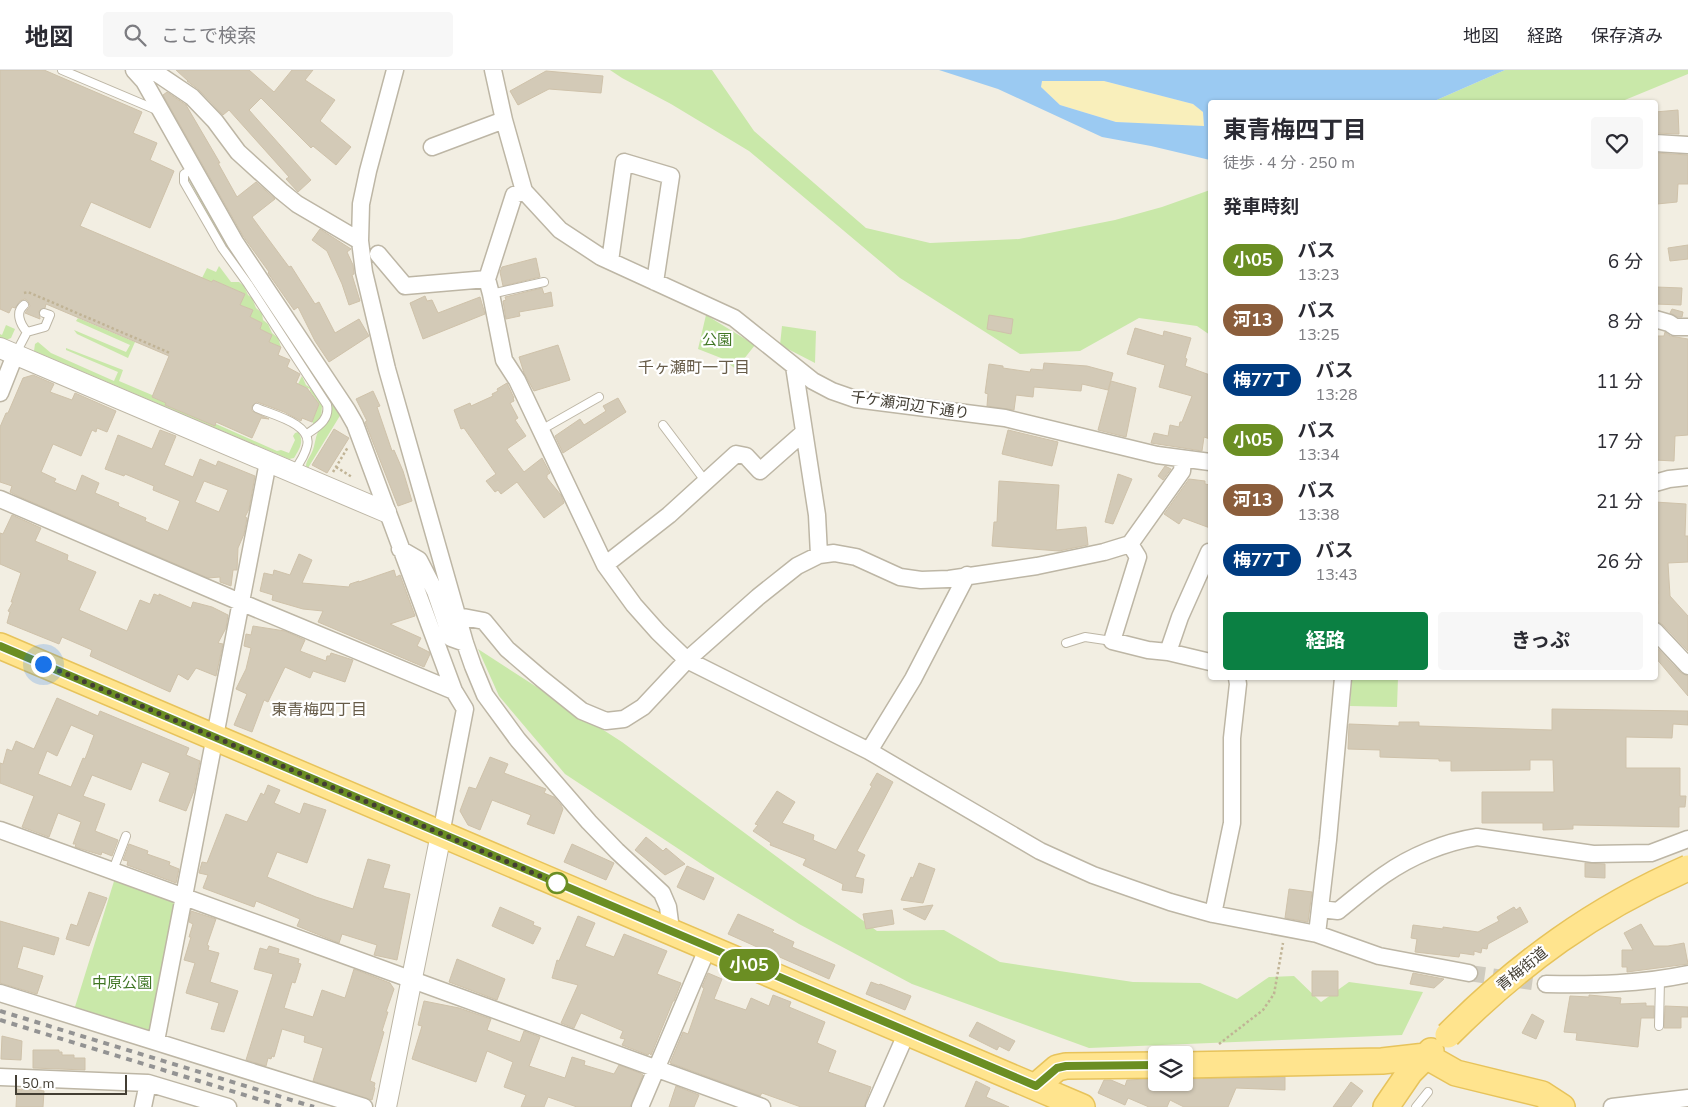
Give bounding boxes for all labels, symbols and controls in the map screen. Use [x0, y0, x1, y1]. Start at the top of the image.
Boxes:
search box [103, 12, 453, 57]
text: 地図 [25, 21, 73, 53]
icon: search [121, 21, 149, 49]
text: ここで検索 [161, 23, 256, 49]
text: 地図 [1463, 24, 1499, 48]
text: 経路 [1527, 24, 1563, 48]
text: 保存済み [1591, 24, 1663, 48]
text: 東青梅四丁目 [1223, 114, 1367, 146]
button: heart [1591, 117, 1643, 169]
text: 徒歩 · 4 分 · 250 m [1223, 152, 1355, 174]
text: 発車時刻 [1223, 194, 1299, 220]
text: バス [1298, 238, 1336, 264]
text: 小05 [1233, 248, 1273, 272]
text: 6 分 [1608, 249, 1643, 275]
text: 13:23 [1298, 264, 1340, 286]
text: バス [1298, 298, 1336, 324]
text: 河13 [1233, 308, 1273, 332]
text: 8 分 [1608, 309, 1643, 335]
text: 13:25 [1298, 324, 1340, 346]
park label: 公園 [702, 330, 732, 350]
district label: 千ヶ瀬町一丁目 [638, 357, 750, 379]
text: バス [1316, 358, 1354, 384]
text: 梅77丁 [1233, 368, 1291, 392]
text: 11 分 [1596, 369, 1643, 395]
text: 13:28 [1316, 384, 1358, 406]
street label: 千ケ瀬河辺下通り [849, 387, 971, 423]
text: バス [1298, 418, 1336, 444]
text: 小05 [1233, 428, 1273, 452]
text: 17 分 [1596, 429, 1643, 455]
text: 13:34 [1298, 444, 1340, 466]
text: バス [1298, 478, 1336, 504]
text: 河13 [1233, 488, 1273, 512]
text: 21 分 [1596, 489, 1643, 515]
text: 13:38 [1298, 504, 1340, 526]
text: バス [1316, 538, 1354, 564]
text: 梅77丁 [1233, 548, 1291, 572]
text: 26 分 [1596, 549, 1643, 575]
text: 13:43 [1316, 564, 1358, 586]
button: 経路 [1223, 612, 1428, 670]
button: きっぷ [1438, 612, 1643, 670]
your location [31, 652, 56, 677]
district label: 東青梅四丁目 [271, 699, 367, 721]
unlabelled marker [546, 872, 568, 894]
street label: 青梅街道 [1492, 942, 1552, 996]
line badge: 小05 [720, 949, 778, 981]
text: 小05 [729, 953, 769, 977]
park label: 中原公園 [92, 973, 152, 993]
map controls [1148, 1046, 1193, 1091]
button: layers [1148, 1046, 1193, 1091]
scale bar [15, 1072, 128, 1095]
text: 50 m [22, 1074, 54, 1093]

